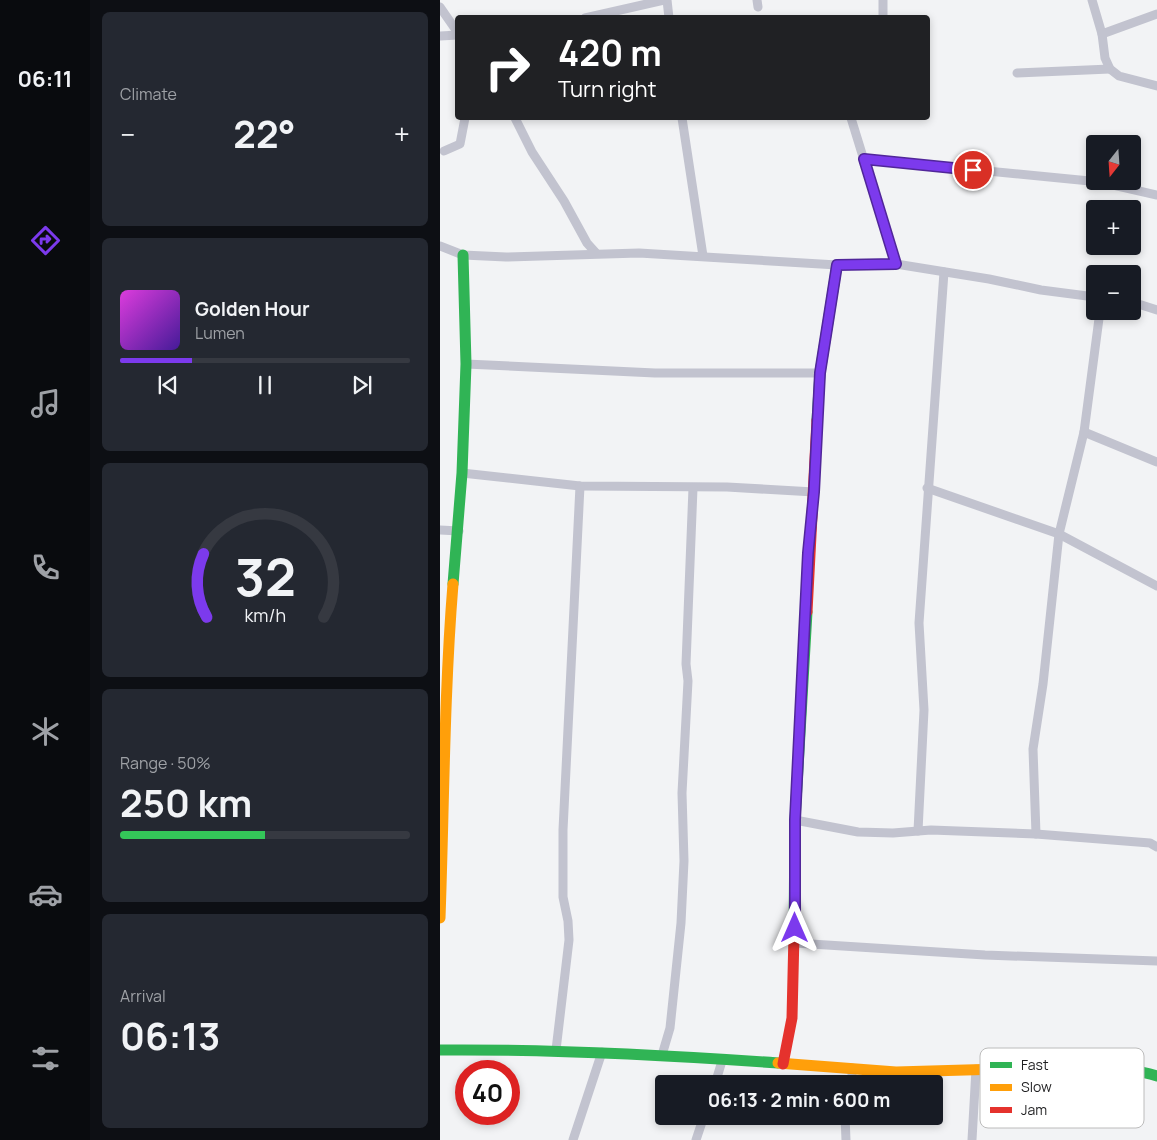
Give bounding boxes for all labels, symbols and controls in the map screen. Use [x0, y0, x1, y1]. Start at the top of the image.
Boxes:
text: 420 m [558, 29, 662, 77]
icon: right [475, 35, 540, 100]
text: 06:11 [18, 64, 72, 94]
text: Turn right [558, 74, 656, 104]
text: Climate [120, 83, 177, 105]
text: 22° [233, 107, 296, 159]
text: − [120, 115, 135, 153]
text: + [394, 115, 410, 153]
north arrow [1086, 135, 1141, 190]
map controls [1086, 135, 1141, 320]
pin [952, 149, 994, 191]
icon: arrive [959, 156, 987, 184]
button: + [1086, 200, 1141, 255]
icon: directions [28, 223, 63, 258]
button: − [1086, 265, 1141, 320]
text: Golden Hour [195, 296, 309, 322]
text: Lumen [195, 322, 245, 344]
icon: previous [154, 371, 182, 399]
icon: pause [251, 371, 279, 399]
icon: next [348, 371, 376, 399]
icon: music [28, 386, 63, 421]
text: 32 [234, 541, 296, 612]
icon: phone [28, 550, 63, 585]
text: km/h [244, 603, 286, 627]
icon: climate [28, 714, 63, 749]
text: Range · 50% [120, 752, 211, 774]
text: 250 km [120, 776, 252, 828]
icon: car [28, 877, 63, 912]
position arrow [768, 901, 820, 953]
text: Arrival [120, 985, 166, 1007]
text: 06:13 [120, 1009, 220, 1061]
icon: filters [28, 1041, 63, 1076]
legend [980, 1048, 1144, 1128]
text: Fast [1021, 1055, 1049, 1074]
speed limit sign: 40 [455, 1060, 520, 1125]
text: Slow [1021, 1077, 1052, 1096]
text: 06:13 · 2 min · 600 m [708, 1087, 890, 1113]
text: Jam [1021, 1100, 1047, 1119]

